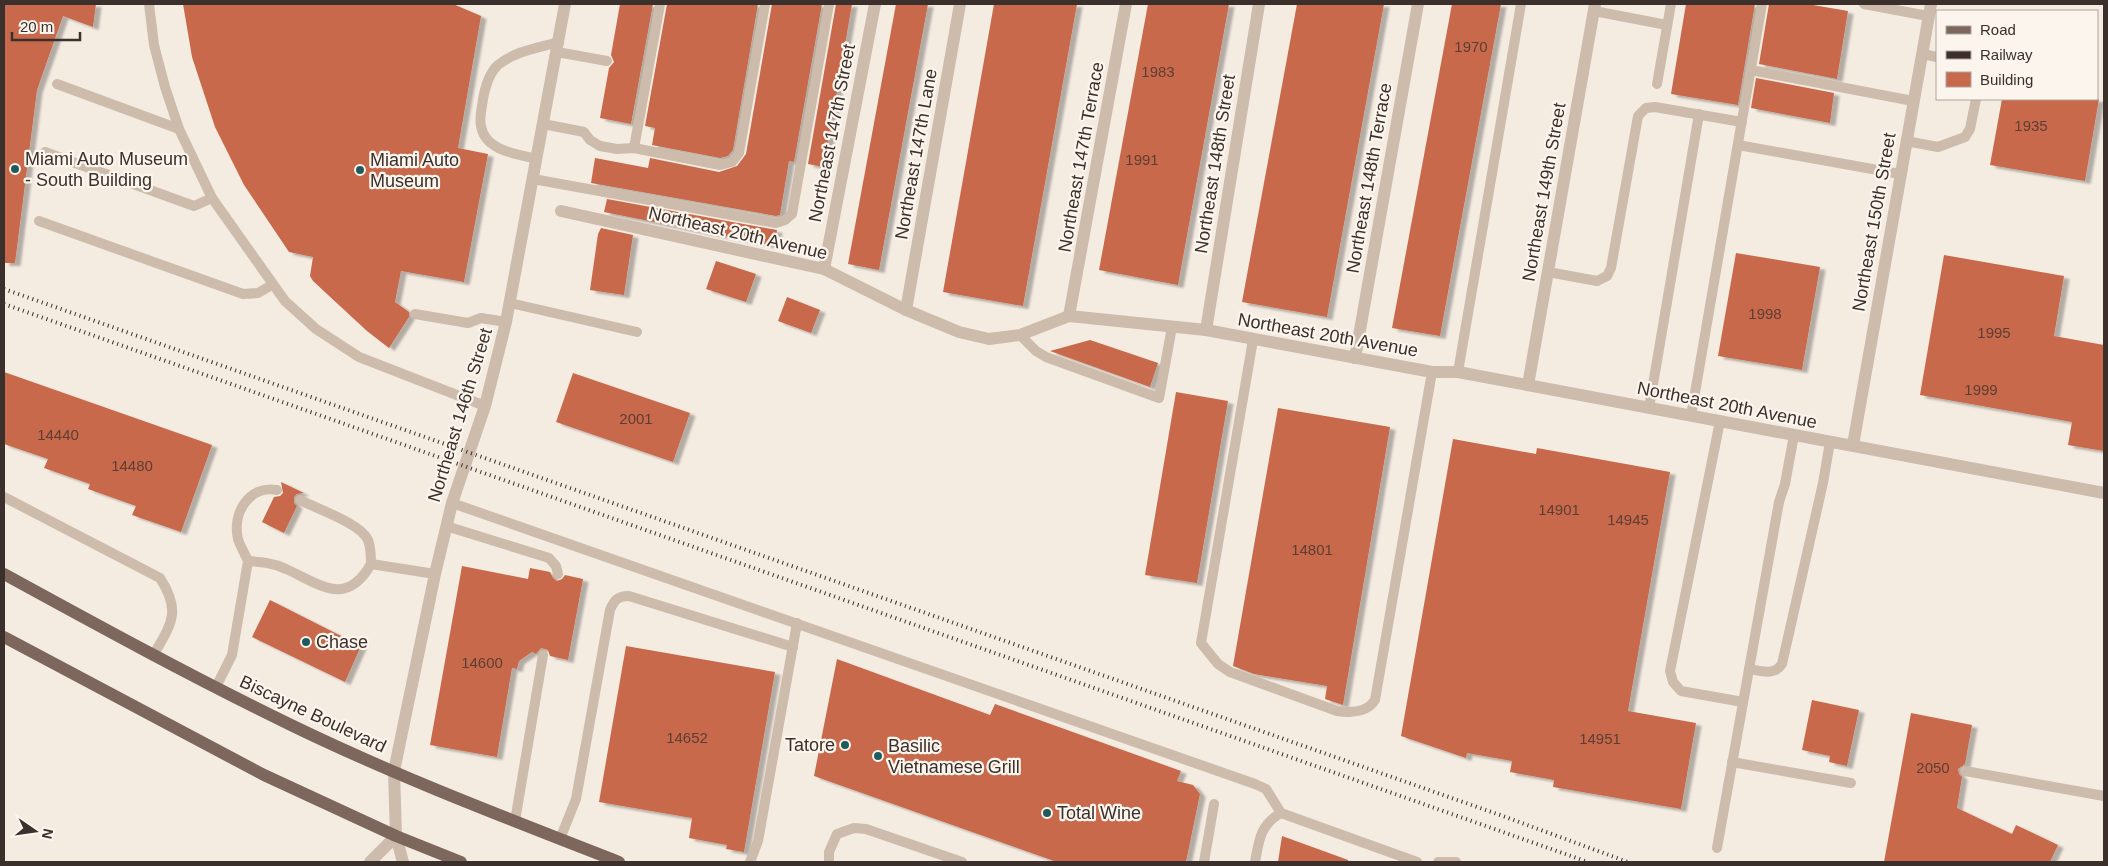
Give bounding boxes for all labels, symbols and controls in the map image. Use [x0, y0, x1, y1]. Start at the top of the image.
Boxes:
scale bar [12, 10, 80, 42]
legend [1936, 10, 2098, 100]
text: 20 m [20, 18, 53, 35]
text: Road [1980, 21, 2016, 38]
house number: 1970 [1454, 38, 1488, 55]
street label: Northeast 147th Street [805, 42, 859, 224]
text: Railway [1980, 46, 2033, 63]
street label: Northeast 147th Terrace [1054, 60, 1108, 254]
house number: 1983 [1141, 63, 1175, 80]
street label: Northeast 147th Lane [891, 67, 941, 241]
text: Building [1980, 71, 2033, 88]
street label: Northeast 148th Street [1191, 73, 1239, 255]
street label: Northeast 148th Terrace [1342, 81, 1396, 275]
street label: Northeast 149th Street [1518, 101, 1570, 283]
house number: 1935 [2014, 117, 2048, 134]
street label: Northeast 150th Street [1848, 131, 1900, 313]
place label: Miami Auto Museum - South Building [25, 149, 188, 190]
place label: Miami Auto Museum [370, 150, 459, 191]
house number: 1991 [1125, 151, 1159, 168]
marker: Miami Auto Museum - South Building [9, 163, 21, 175]
marker: Miami Auto Museum [354, 164, 366, 176]
street label: Northeast 20th Avenue [647, 203, 829, 263]
house number: 1998 [1748, 305, 1782, 322]
street label: Northeast 20th Avenue [1236, 309, 1420, 361]
house number: 1995 [1977, 324, 2011, 341]
street label: Northeast 146th Street [424, 325, 496, 505]
street label: Northeast 20th Avenue [1635, 378, 1819, 432]
house number: 1999 [1964, 381, 1998, 398]
house number: 2001 [619, 410, 653, 427]
house number: 14440 [37, 426, 79, 443]
house number: 14480 [111, 457, 153, 474]
house number: 14901 [1538, 501, 1580, 518]
house number: 14945 [1607, 511, 1649, 528]
house number: 14801 [1291, 541, 1333, 558]
place label: Chase [316, 632, 368, 652]
marker: Chase [300, 636, 312, 648]
house number: 14600 [461, 654, 503, 671]
street label: Biscayne Boulevard [237, 671, 389, 757]
house number: 14652 [666, 729, 708, 746]
house number: 14951 [1579, 730, 1621, 747]
place label: Tatore [785, 735, 835, 755]
place label: Basilic Vietnamese Grill [888, 736, 1020, 777]
marker: Tatore [839, 739, 851, 751]
marker: Basilic Vietnamese Grill [872, 750, 884, 762]
house number: 2050 [1916, 759, 1950, 776]
place label: Total Wine [1057, 803, 1141, 823]
north arrow [10, 806, 60, 856]
marker: Total Wine [1041, 807, 1053, 819]
text: N [39, 827, 57, 841]

